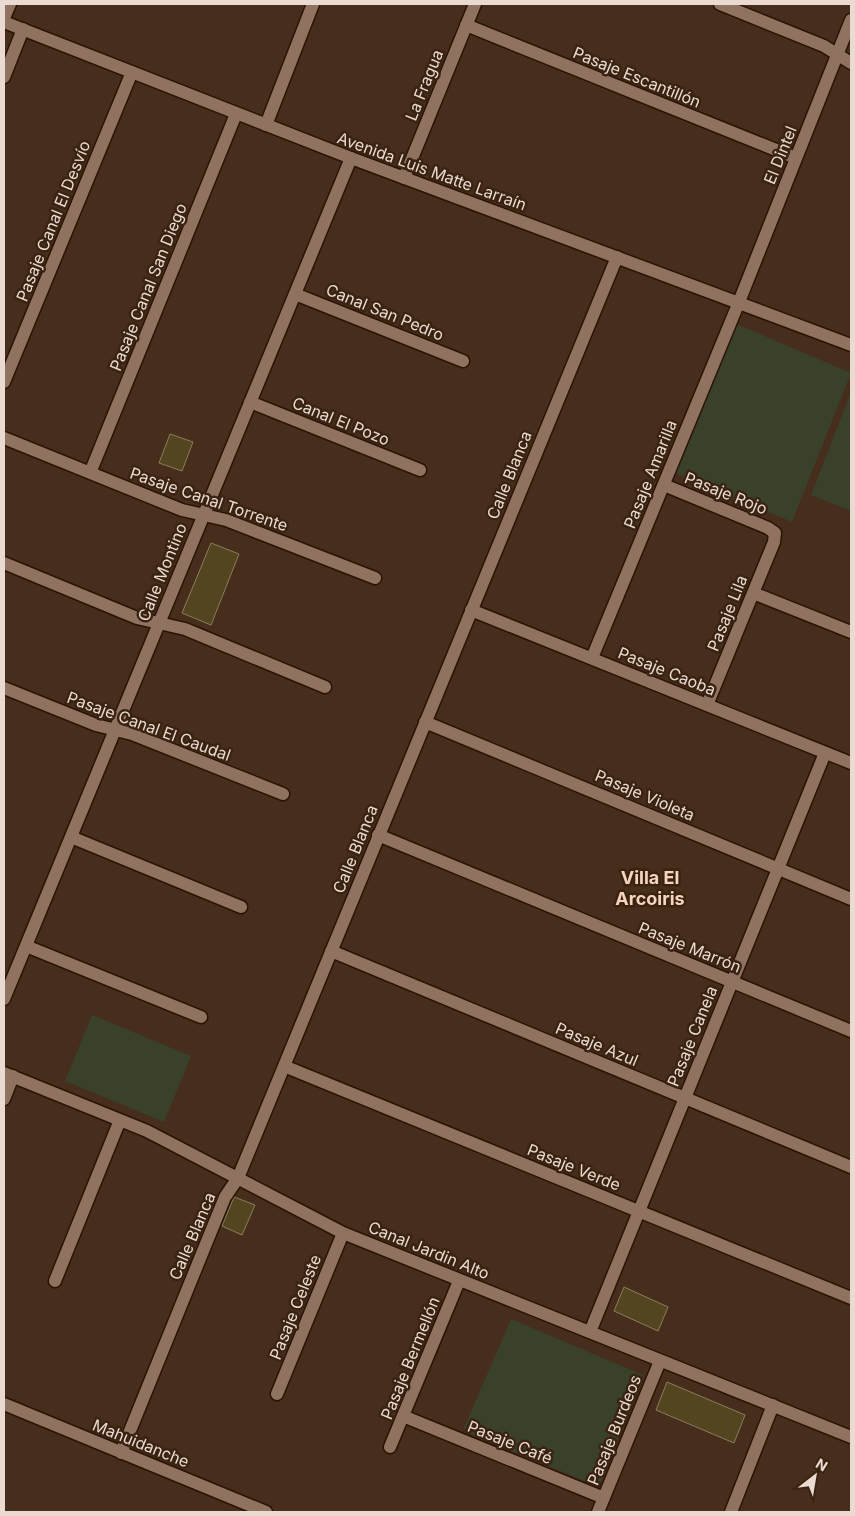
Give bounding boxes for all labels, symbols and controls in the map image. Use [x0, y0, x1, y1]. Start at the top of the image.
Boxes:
street label: Pasaje Escantillón [570, 42, 704, 112]
street label: La Fragua [401, 47, 447, 123]
street label: El Dintel [759, 123, 801, 187]
street label: Avenida Luis Matte Larraín [335, 127, 529, 215]
street label: Pasaje Canal El Desvío [12, 138, 94, 304]
street label: Pasaje Canal San Diego [105, 200, 191, 374]
street label: Canal San Pedro [323, 279, 447, 345]
street label: Canal El Pozo [289, 392, 393, 450]
street label: Pasaje Amarilla [619, 417, 681, 531]
street label: Calle Blanca [482, 428, 536, 522]
street label: Pasaje Canal Torrente [127, 463, 291, 535]
street label: Pasaje Rojo [682, 467, 770, 519]
street label: Calle Montino [133, 520, 191, 624]
street label: Pasaje Lila [703, 572, 751, 654]
street label: Pasaje Caoba [615, 642, 719, 700]
street label: Pasaje Canal El Caudal [64, 687, 234, 765]
street label: Pasaje Violeta [592, 765, 698, 825]
street label: Calle Blanca [328, 802, 382, 896]
district label: Villa El Arcoiris [615, 867, 685, 909]
street label: Pasaje Marrón [636, 917, 744, 977]
street label: Pasaje Canela [663, 983, 721, 1089]
street label: Pasaje Azul [553, 1018, 641, 1070]
street label: Pasaje Verde [524, 1139, 624, 1195]
street label: Calle Blanca [165, 1189, 219, 1283]
street label: Canal Jardin Alto [366, 1217, 492, 1283]
street label: Pasaje Celeste [265, 1252, 325, 1362]
street label: Pasaje Bermellón [376, 1294, 444, 1422]
street label: Pasaje Burdeos [583, 1372, 645, 1488]
street label: Mahuidanche [90, 1415, 192, 1471]
street label: Pasaje Café [465, 1416, 555, 1468]
north arrow [790, 1451, 840, 1501]
text: N [813, 1454, 831, 1474]

